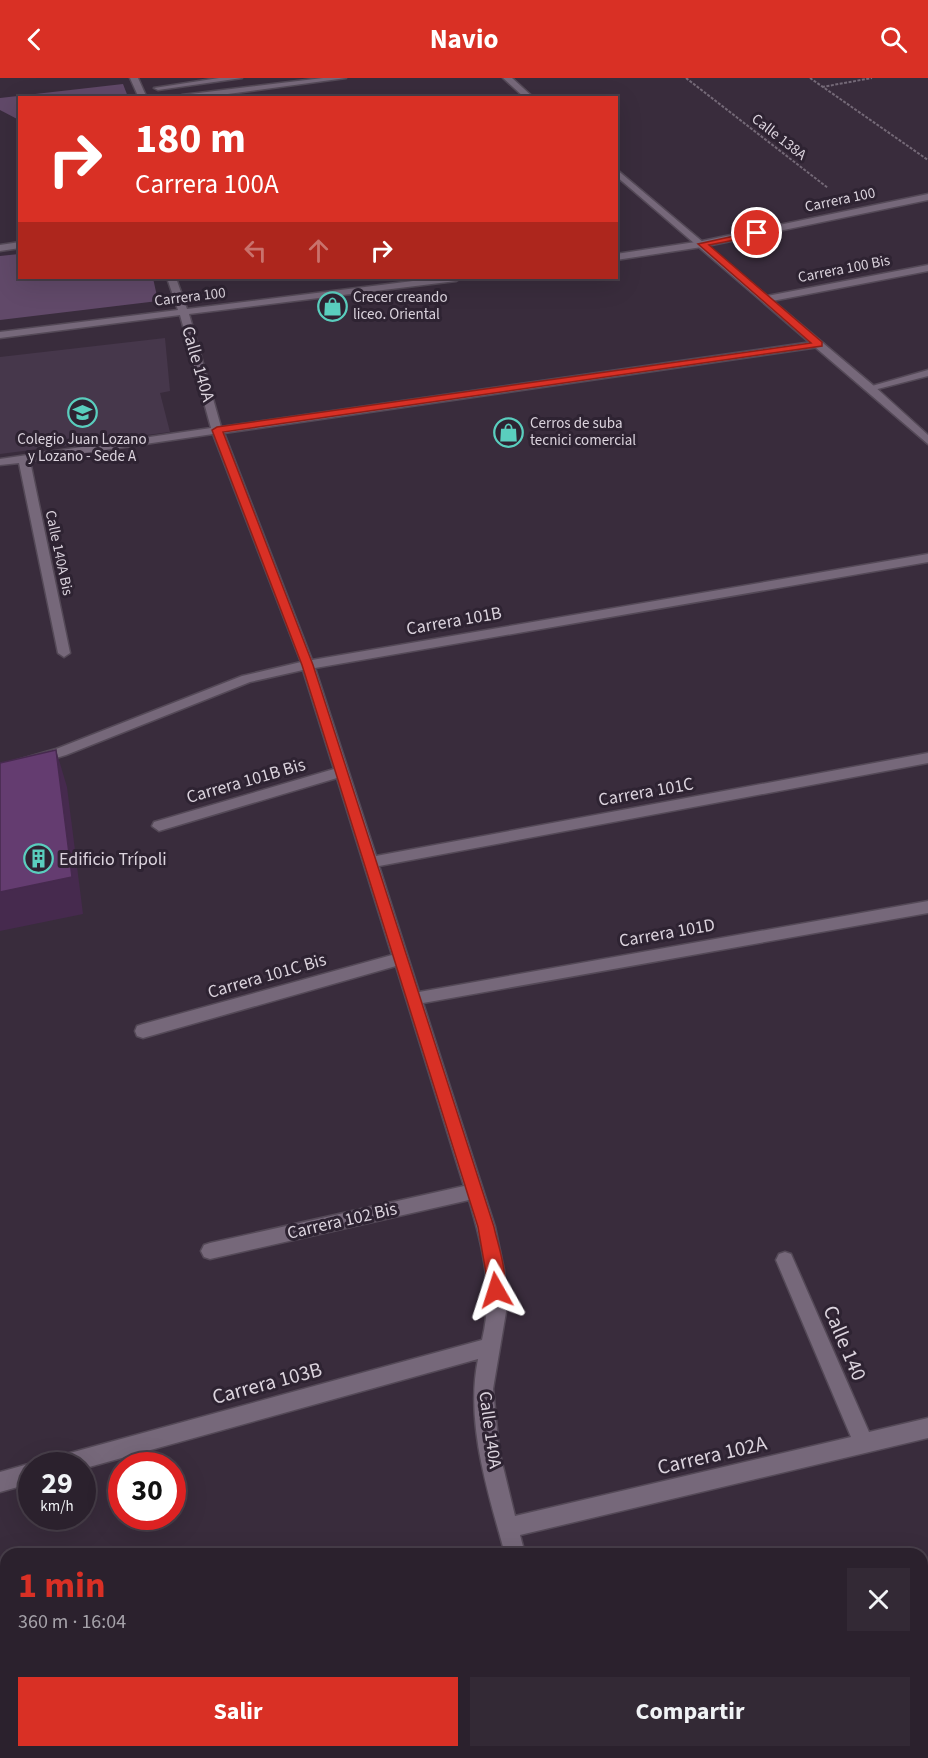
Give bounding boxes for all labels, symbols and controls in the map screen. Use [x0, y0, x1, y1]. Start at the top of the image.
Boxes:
text: Navio [430, 20, 498, 59]
icon: back [18, 23, 51, 56]
icon: search [877, 23, 910, 56]
text: 180 m [135, 109, 246, 169]
street label: Calle 138A [747, 109, 812, 166]
icon: right [36, 120, 114, 198]
text: Carrera 100A [135, 165, 279, 204]
street label: Carrera 100 [803, 182, 877, 218]
pin [731, 207, 782, 258]
icon: arrive [740, 216, 773, 249]
icon: left [239, 234, 272, 267]
icon: ahead [302, 234, 335, 267]
icon: right [365, 234, 398, 267]
street label: Carrera 100 Bis [796, 250, 892, 288]
street label: Carrera 100 [153, 282, 227, 312]
place label: Crecer creando liceo. Oriental [353, 287, 448, 325]
shop icon: Crecer creando liceo. Oriental [316, 290, 348, 322]
street label: Calle 140A [175, 323, 221, 405]
school or university icon: Colegio Juan Lozano y Lozano - Sede A [66, 396, 98, 428]
place label: Cerros de suba tecnici comercial [530, 413, 636, 451]
shop icon: Cerros de suba tecnici comercial [493, 416, 525, 448]
place label: Colegio Juan Lozano y Lozano - Sede A [17, 429, 147, 467]
street label: Calle 140A Bis [40, 508, 78, 598]
street label: Carrera 101B [404, 600, 504, 642]
street label: Carrera 101B Bis [184, 752, 308, 810]
street label: Carrera 101C [596, 771, 696, 813]
building icon: Edificio Trípoli [22, 843, 54, 875]
place label: Edificio Trípoli [59, 847, 167, 872]
street label: Carrera 101D [617, 912, 717, 954]
street label: Carrera 101C Bis [205, 947, 329, 1005]
street label: Carrera 102 Bis [285, 1196, 399, 1246]
position arrow [464, 1258, 528, 1322]
street label: Calle 140 [816, 1301, 874, 1385]
street label: Carrera 103B [209, 1354, 325, 1412]
street label: Calle 140A [472, 1390, 508, 1470]
street label: Carrera 102A [654, 1428, 770, 1482]
speed limit sign: 30 [108, 1452, 186, 1530]
text: 29 [41, 1462, 73, 1505]
text: km/h [40, 1496, 74, 1517]
text: 1 min [18, 1560, 106, 1611]
button: close [847, 1568, 910, 1631]
text: 360 m · 16:04 [18, 1608, 126, 1636]
button: Salir [18, 1677, 458, 1746]
button: Compartir [470, 1677, 910, 1746]

